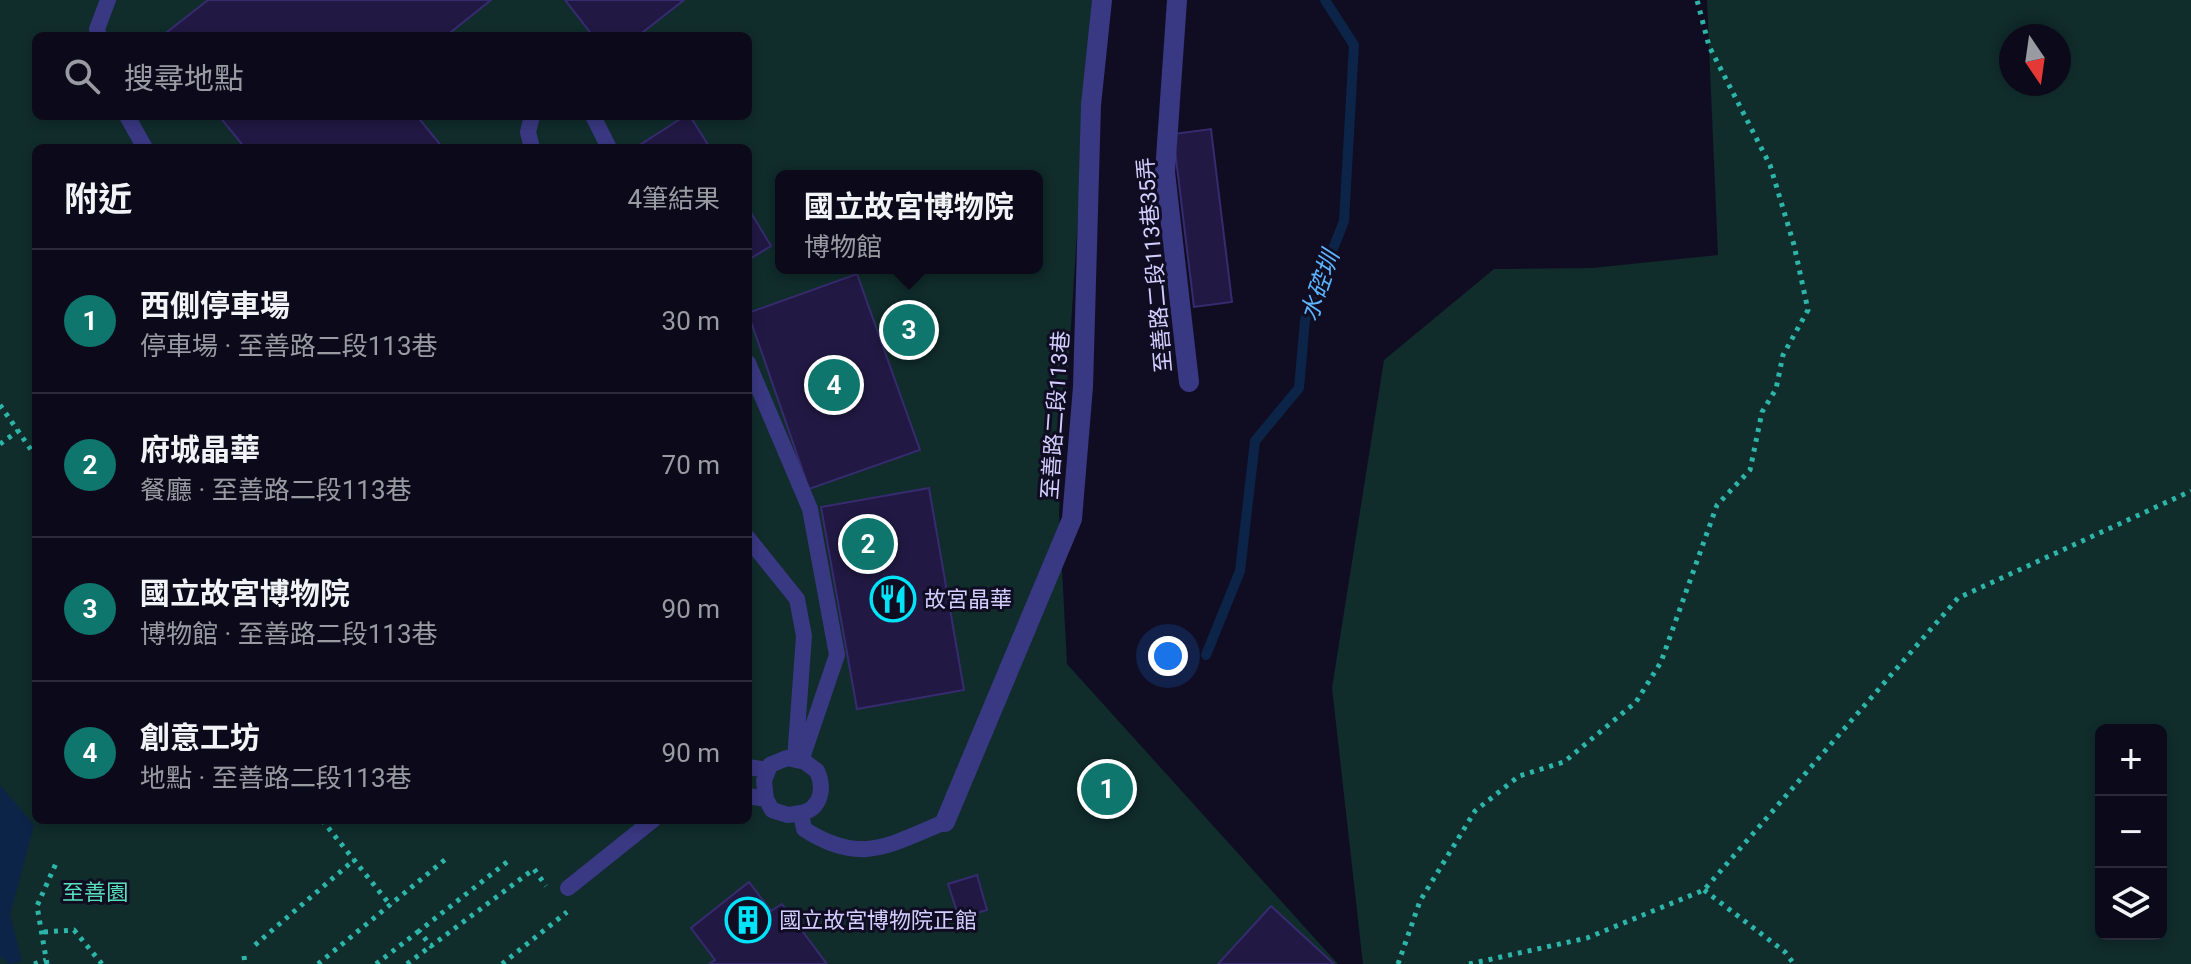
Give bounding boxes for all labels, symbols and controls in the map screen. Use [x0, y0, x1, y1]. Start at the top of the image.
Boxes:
north arrow [1999, 24, 2071, 96]
search box [32, 32, 752, 120]
icon: search [60, 54, 104, 98]
text: 搜尋地點 [124, 61, 244, 96]
street label: 至善路二段113巷35弄 [1133, 156, 1176, 374]
popup [775, 170, 1043, 274]
text: 附近 [64, 179, 132, 219]
text: 4筆結果 [627, 184, 720, 214]
text: 國立故宮博物院 [804, 189, 1014, 224]
text: 博物館 [804, 232, 882, 262]
water label: 水硿圳 [1295, 245, 1346, 325]
text: 西側停車場 [140, 288, 290, 323]
pin: 3 [883, 300, 935, 360]
text: 1 [83, 306, 97, 336]
text: 30 m [662, 306, 720, 336]
street label: 至善路二段113巷 [1037, 330, 1074, 500]
text: 停車場 · 至善路二段113巷 [140, 331, 438, 361]
pin: 4 [808, 355, 860, 415]
text: 府城晶華 [140, 432, 260, 467]
text: 2 [83, 450, 97, 480]
text: 70 m [662, 450, 720, 480]
text: 餐廳 · 至善路二段113巷 [140, 475, 412, 505]
pin: 2 [842, 514, 894, 574]
restaurant icon: 故宮晶華 [869, 575, 917, 623]
text: 國立故宮博物院 [140, 576, 350, 611]
place label: 故宮晶華 [924, 587, 1012, 612]
text: 3 [83, 594, 97, 624]
text: 90 m [662, 594, 720, 624]
text: 博物館 · 至善路二段113巷 [140, 619, 438, 649]
your location [1148, 636, 1188, 676]
text: 創意工坊 [140, 720, 260, 755]
map controls [2095, 724, 2167, 940]
button: + [2095, 724, 2167, 796]
text: 4 [83, 738, 97, 768]
text: 90 m [662, 738, 720, 768]
pin: 1 [1081, 759, 1133, 819]
text: 地點 · 至善路二段113巷 [140, 763, 412, 793]
button: − [2095, 796, 2167, 868]
button: layers [2095, 868, 2167, 940]
park label: 至善園 [62, 880, 128, 905]
building icon: 國立故宮博物院正館 [724, 896, 772, 944]
place label: 國立故宮博物院正館 [779, 908, 977, 933]

